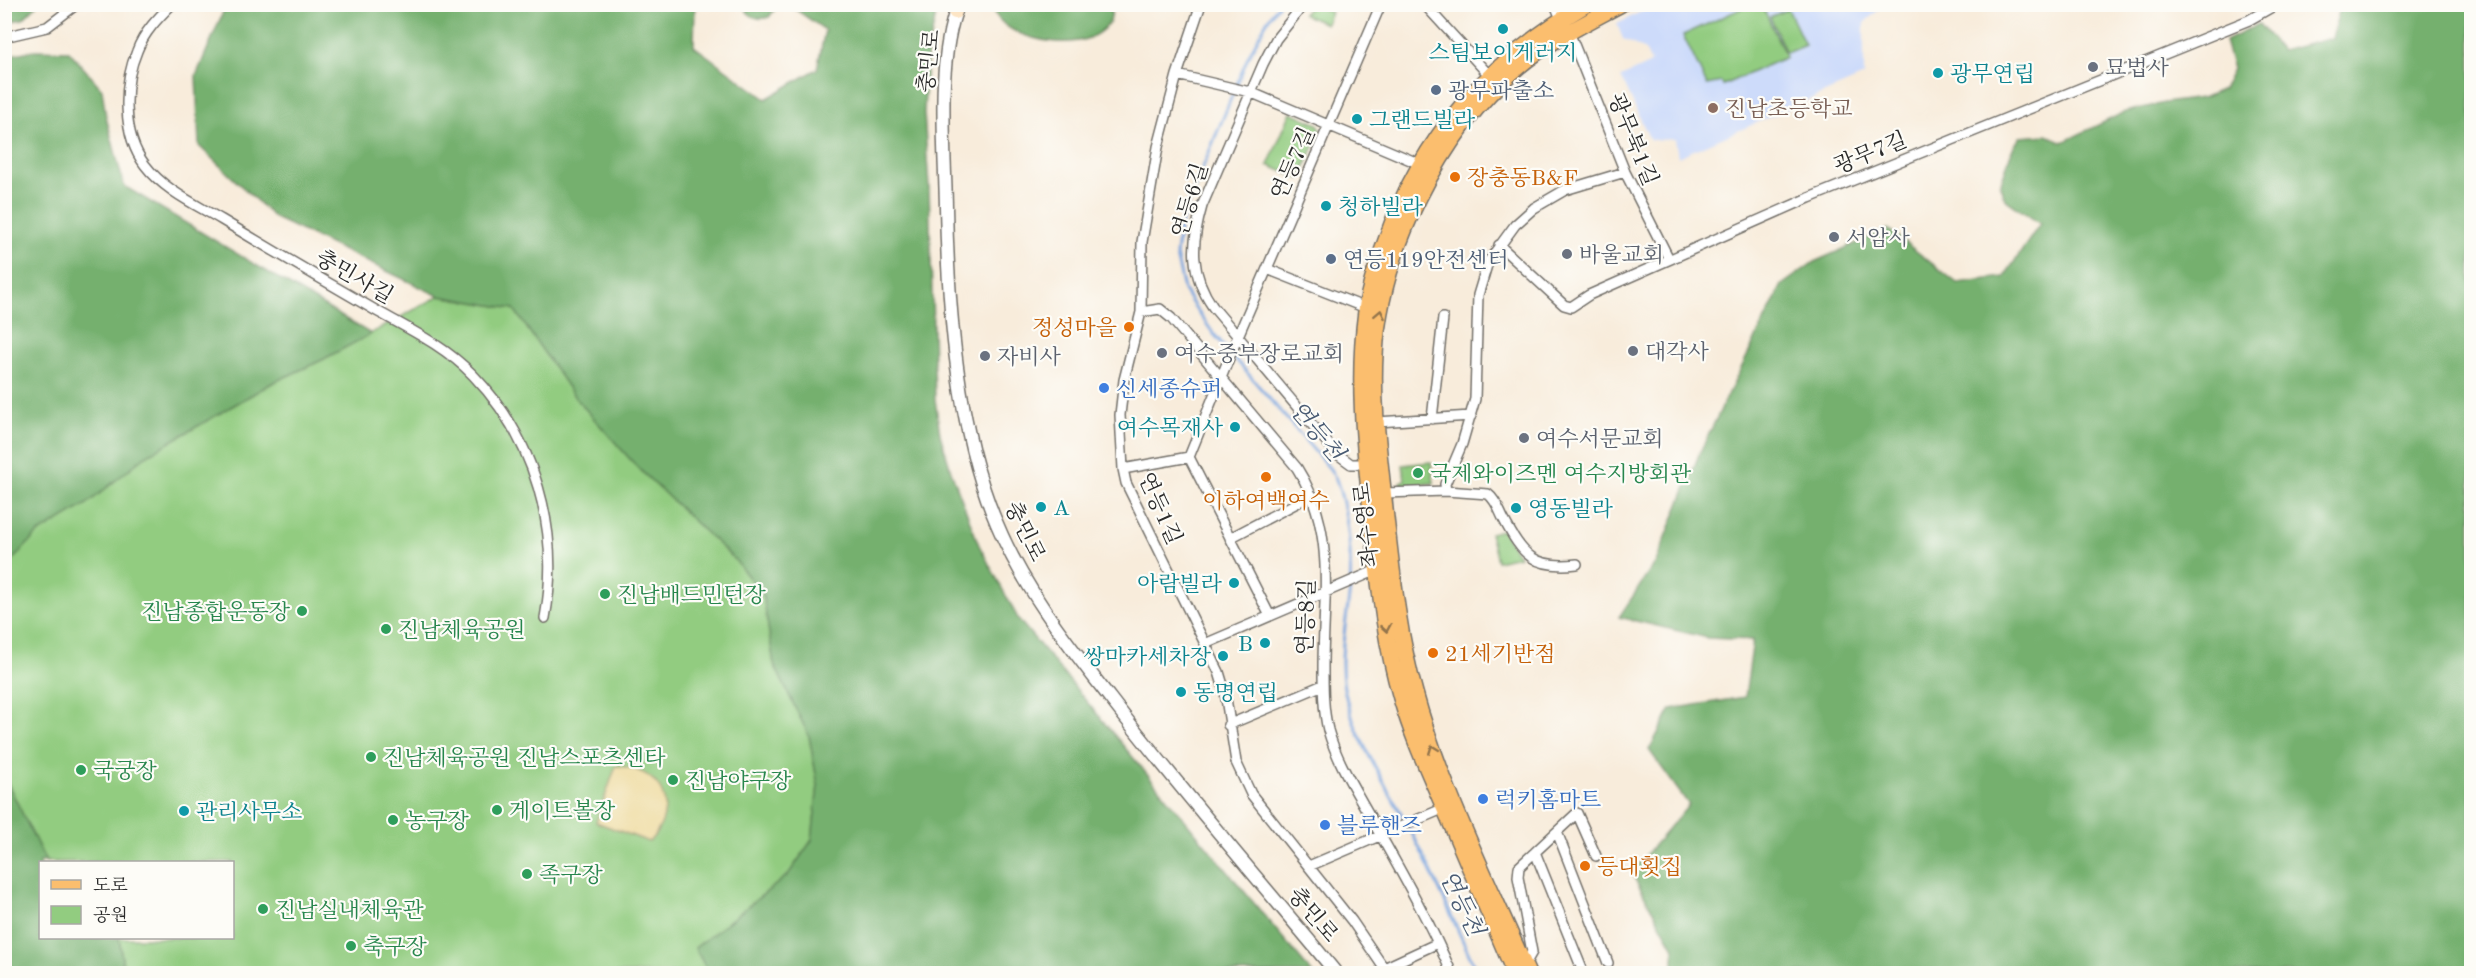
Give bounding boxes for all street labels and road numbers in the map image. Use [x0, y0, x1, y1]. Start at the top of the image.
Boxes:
street label: 충민로 [914, 28, 944, 94]
street label: 광무북1길 [1604, 90, 1663, 189]
street label: 연등7길 [1267, 124, 1319, 203]
street label: 광무7길 [1831, 128, 1910, 178]
street label: 연등6길 [1168, 160, 1213, 240]
street label: 충민사길 [312, 245, 397, 309]
street label: 연등1길 [1134, 469, 1186, 548]
street label: 좌수영로 [1351, 481, 1382, 568]
street label: 충민로 [1000, 498, 1050, 565]
street label: 연등8길 [1294, 578, 1319, 656]
street label: 충민로 [1284, 883, 1343, 947]

